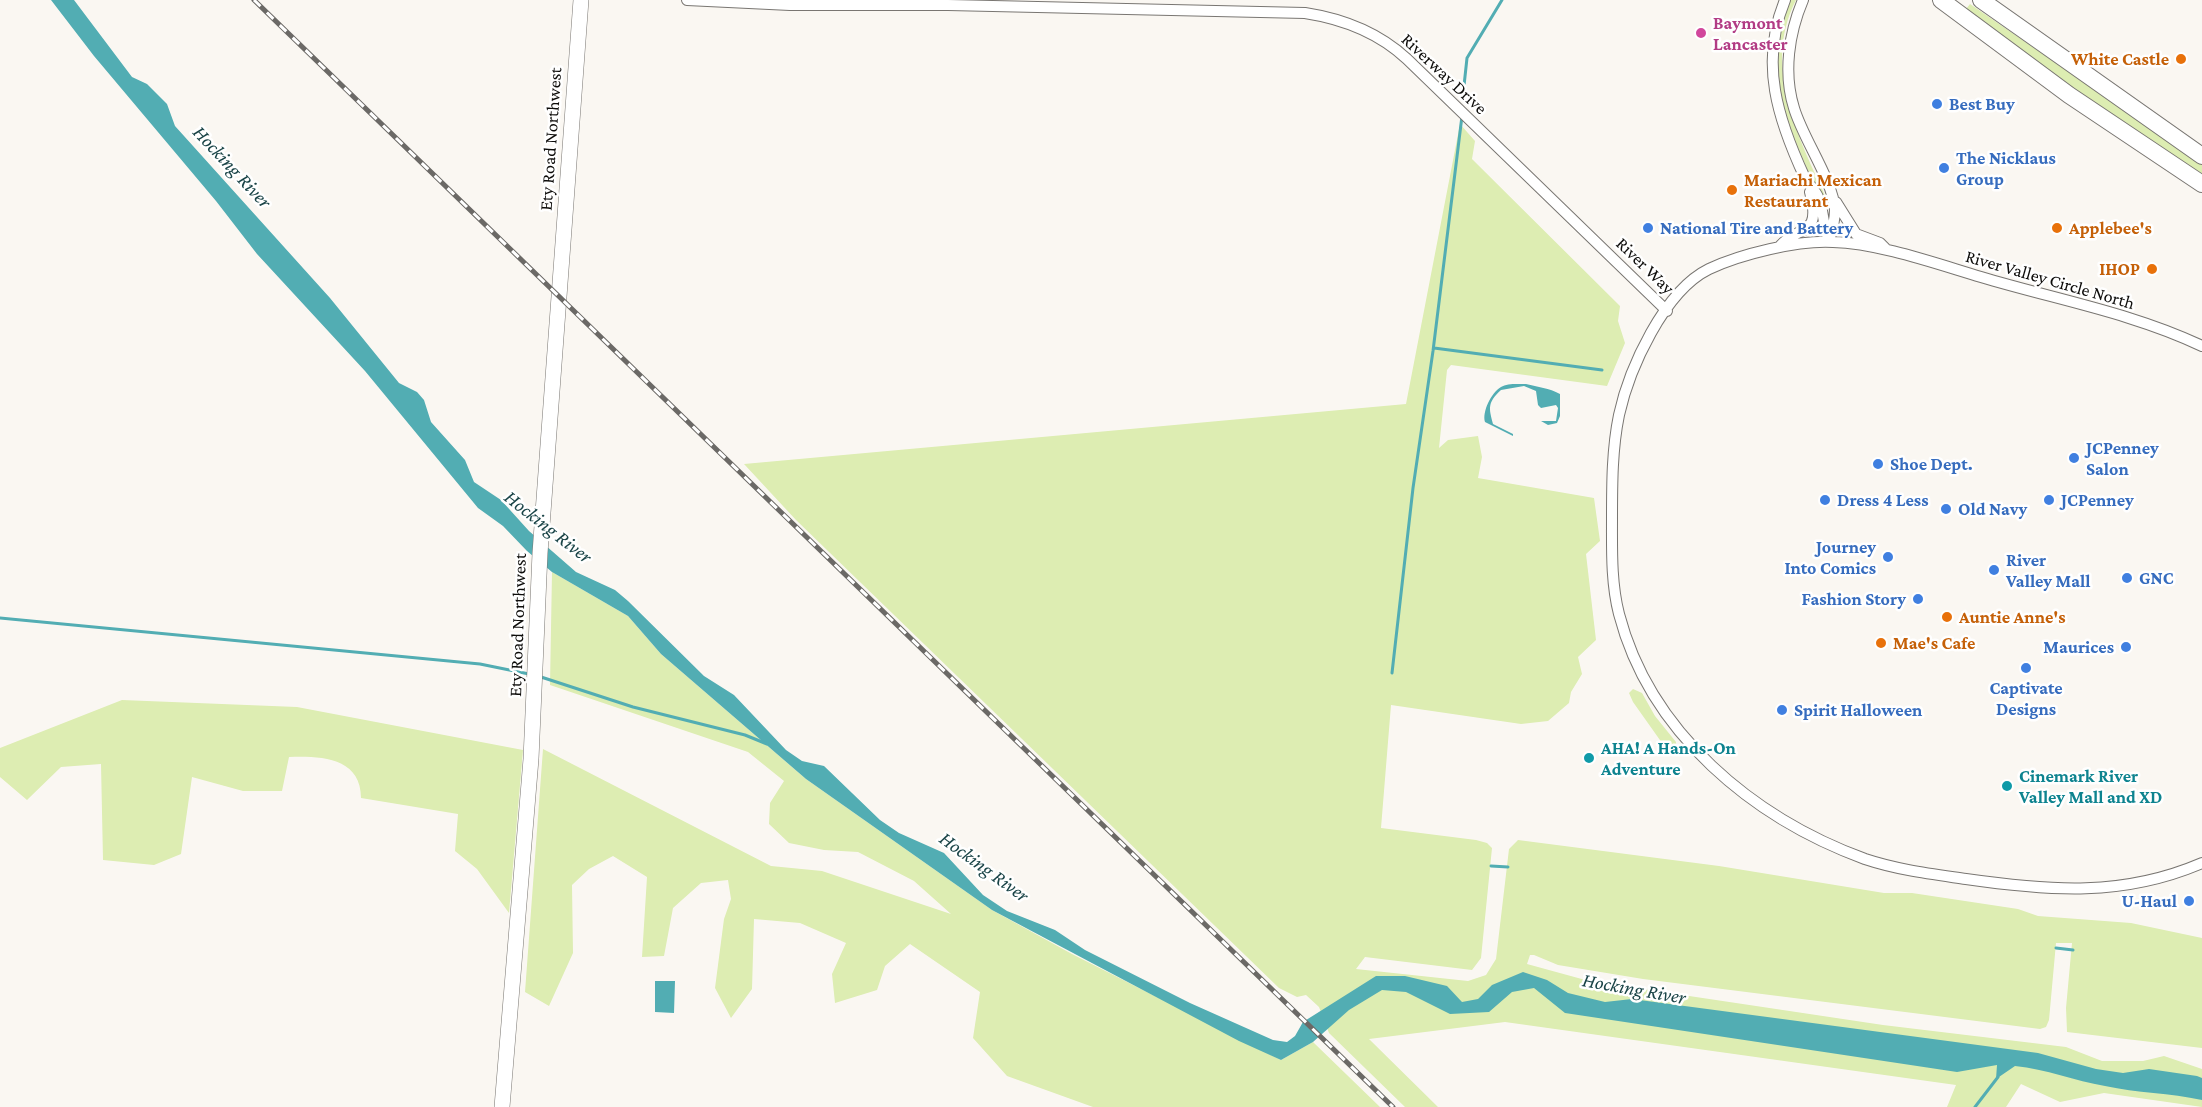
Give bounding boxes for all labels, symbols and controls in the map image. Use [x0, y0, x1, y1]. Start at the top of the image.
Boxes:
place label: Baymont Lancaster [1713, 12, 1788, 54]
marker: Baymont Lancaster [1694, 26, 1708, 40]
street label: Riverway Drive [1397, 29, 1491, 119]
place label: White Castle [2071, 48, 2169, 70]
marker: White Castle [2174, 52, 2188, 66]
street label: Ety Road Northwest [535, 67, 567, 211]
place label: Best Buy [1949, 93, 2015, 115]
marker: Best Buy [1930, 97, 1944, 111]
water label: Hocking River [188, 121, 276, 213]
place label: The Nicklaus Group [1956, 147, 2056, 190]
marker: The Nicklaus Group [1937, 161, 1951, 175]
place label: Mariachi Mexican Restaurant [1744, 169, 1882, 212]
marker: Mariachi Mexican Restaurant [1725, 183, 1739, 197]
place label: National Tire and Battery [1660, 217, 1853, 239]
place label: Applebee's [2069, 217, 2152, 239]
marker: National Tire and Battery [1641, 221, 1655, 235]
marker: Applebee's [2050, 221, 2064, 235]
street label: River Way [1611, 233, 1679, 299]
street label: River Valley Circle North [1963, 246, 2137, 314]
place label: IHOP [2099, 258, 2140, 280]
marker: IHOP [2145, 262, 2159, 276]
place label: JCPenney Salon [2086, 437, 2159, 480]
marker: JCPenney Salon [2067, 451, 2081, 465]
place label: Shoe Dept. [1890, 453, 1973, 475]
marker: Shoe Dept. [1871, 457, 1885, 471]
water label: Hocking River [499, 485, 597, 569]
place label: Dress 4 Less [1837, 489, 1929, 511]
place label: JCPenney [2061, 489, 2134, 511]
marker: Dress 4 Less [1818, 493, 1832, 507]
marker: JCPenney [2042, 493, 2056, 507]
place label: Old Navy [1958, 498, 2027, 520]
marker: Old Navy [1939, 502, 1953, 516]
place label: Journey Into Comics [1784, 536, 1876, 578]
place label: River Valley Mall [2006, 549, 2090, 592]
marker: Journey Into Comics [1881, 550, 1895, 564]
street label: Ety Road Northwest [505, 553, 531, 697]
marker: River Valley Mall [1987, 563, 2001, 577]
place label: GNC [2139, 567, 2174, 589]
marker: GNC [2120, 571, 2134, 585]
place label: Fashion Story [1802, 588, 1906, 610]
marker: Fashion Story [1911, 592, 1925, 606]
place label: Auntie Anne's [1959, 606, 2066, 628]
marker: Auntie Anne's [1940, 610, 1954, 624]
place label: Mae's Cafe [1893, 632, 1975, 654]
marker: Mae's Cafe [1874, 636, 1888, 650]
place label: Maurices [2043, 636, 2114, 658]
marker: Maurices [2119, 640, 2133, 654]
marker: Captivate Designs [2019, 661, 2033, 675]
place label: Captivate Designs [1989, 677, 2063, 720]
place label: Spirit Halloween [1794, 699, 1922, 721]
marker: Spirit Halloween [1775, 703, 1789, 717]
place label: AHA! A Hands-On Adventure [1601, 737, 1736, 780]
marker: AHA! A Hands-On Adventure [1582, 751, 1596, 765]
place label: Cinemark River Valley Mall and XD [2019, 765, 2162, 808]
marker: Cinemark River Valley Mall and XD [2000, 779, 2014, 793]
water label: Hocking River [935, 827, 1033, 907]
place label: U-Haul [2121, 890, 2177, 912]
marker: U-Haul [2182, 894, 2196, 908]
water label: Hocking River [1580, 968, 1688, 1010]

